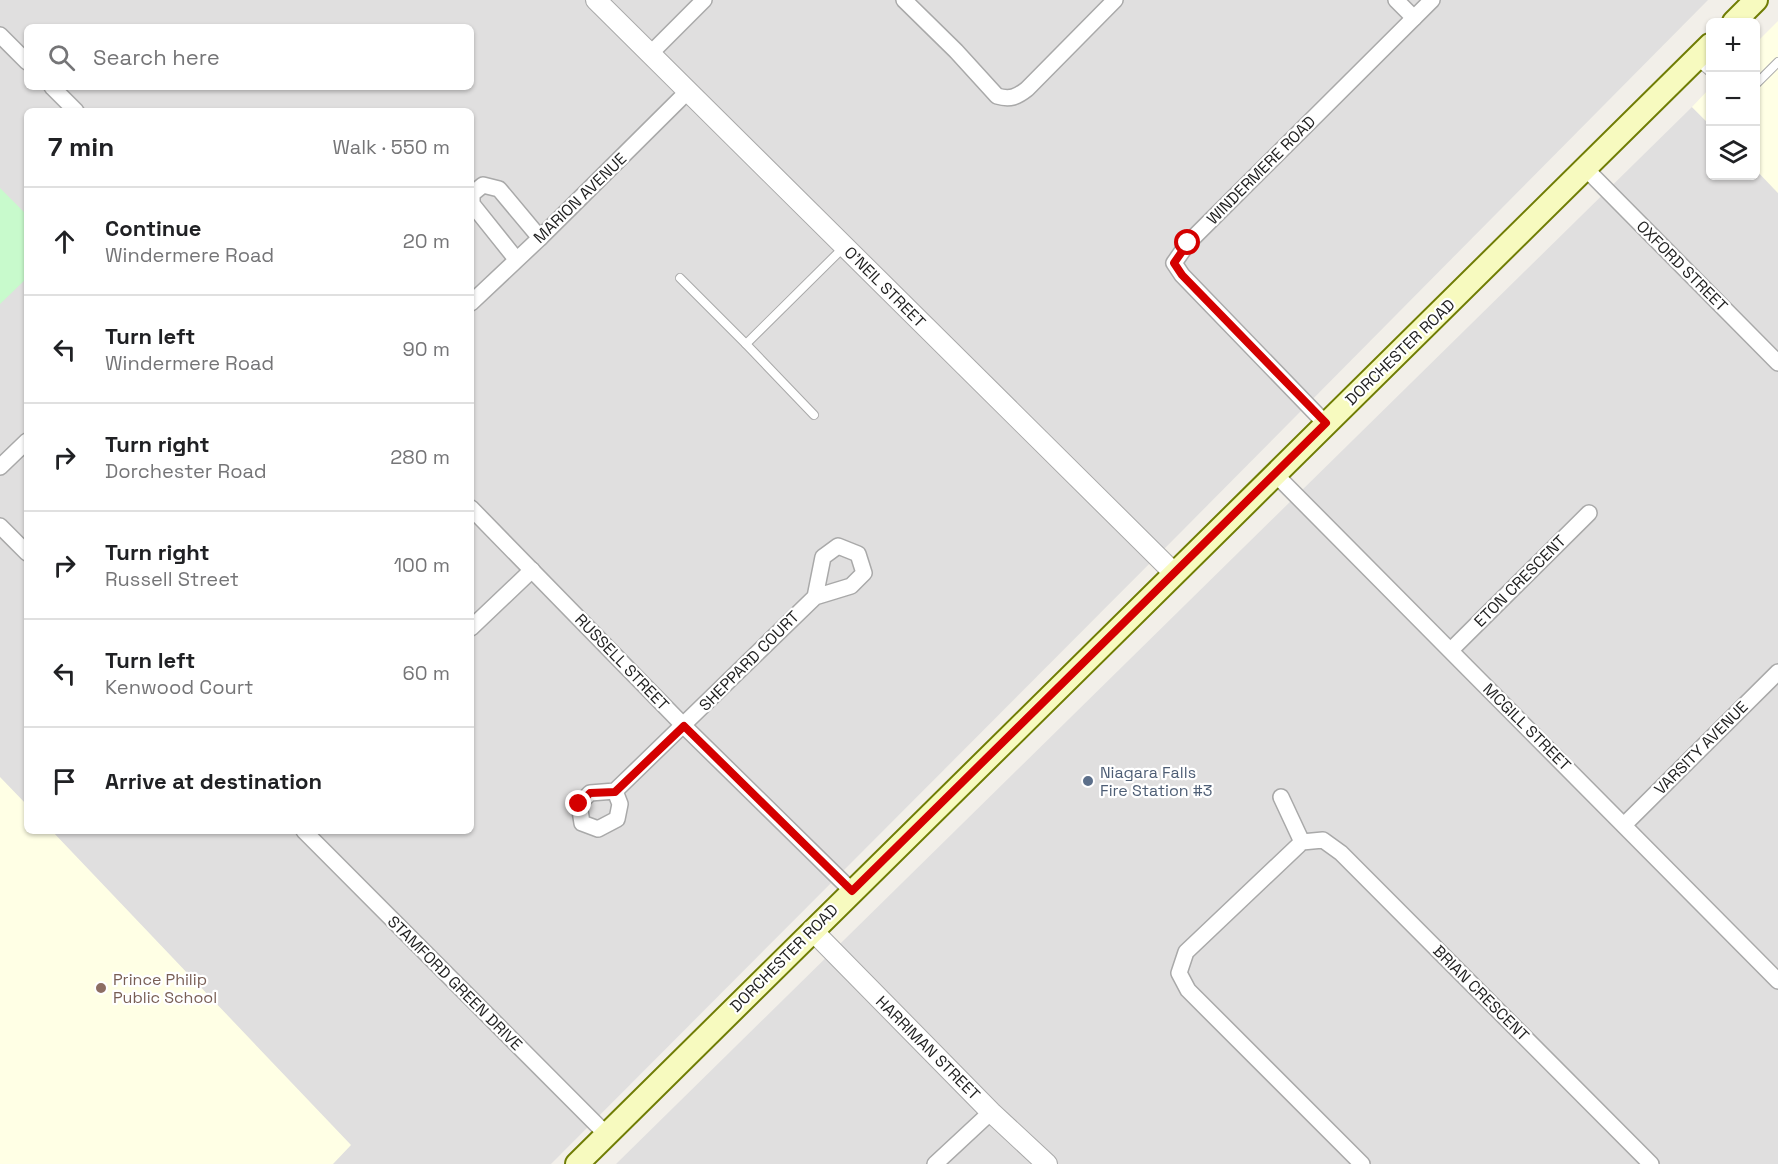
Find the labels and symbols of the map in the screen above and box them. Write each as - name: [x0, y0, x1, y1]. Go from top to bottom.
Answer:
- street label: WINDERMERE ROAD: [1202, 111, 1320, 229]
- street label: MARION AVENUE: [529, 148, 631, 248]
- street label: OXFORD STREET: [1632, 216, 1732, 316]
- route start: [1174, 229, 1200, 255]
- street label: O'NEIL STREET: [840, 242, 930, 332]
- street label: DORCHESTER ROAD: [1341, 294, 1459, 410]
- street label: ETON CRESCENT: [1469, 530, 1571, 632]
- street label: SHEPPARD COURT: [694, 606, 804, 716]
- street label: RUSSELL STREET: [570, 609, 674, 715]
- street label: MCGILL STREET: [1479, 679, 1575, 775]
- street label: VARSITY AVENUE: [1650, 697, 1752, 799]
- place label: Niagara Falls Fire Station #3: [1100, 762, 1213, 801]
- marker: Niagara Falls Fire Station #3: [1081, 774, 1095, 788]
- route end: [565, 790, 591, 816]
- street label: DORCHESTER ROAD: [725, 899, 843, 1017]
- street label: STAMFORD GREEN DRIVE: [383, 911, 527, 1055]
- street label: BRIAN CRESCENT: [1428, 940, 1534, 1046]
- place label: Prince Philip Public School: [113, 969, 217, 1008]
- marker: Prince Philip Public School: [94, 981, 108, 995]
- street label: HARRIMAN STREET: [871, 991, 985, 1105]

